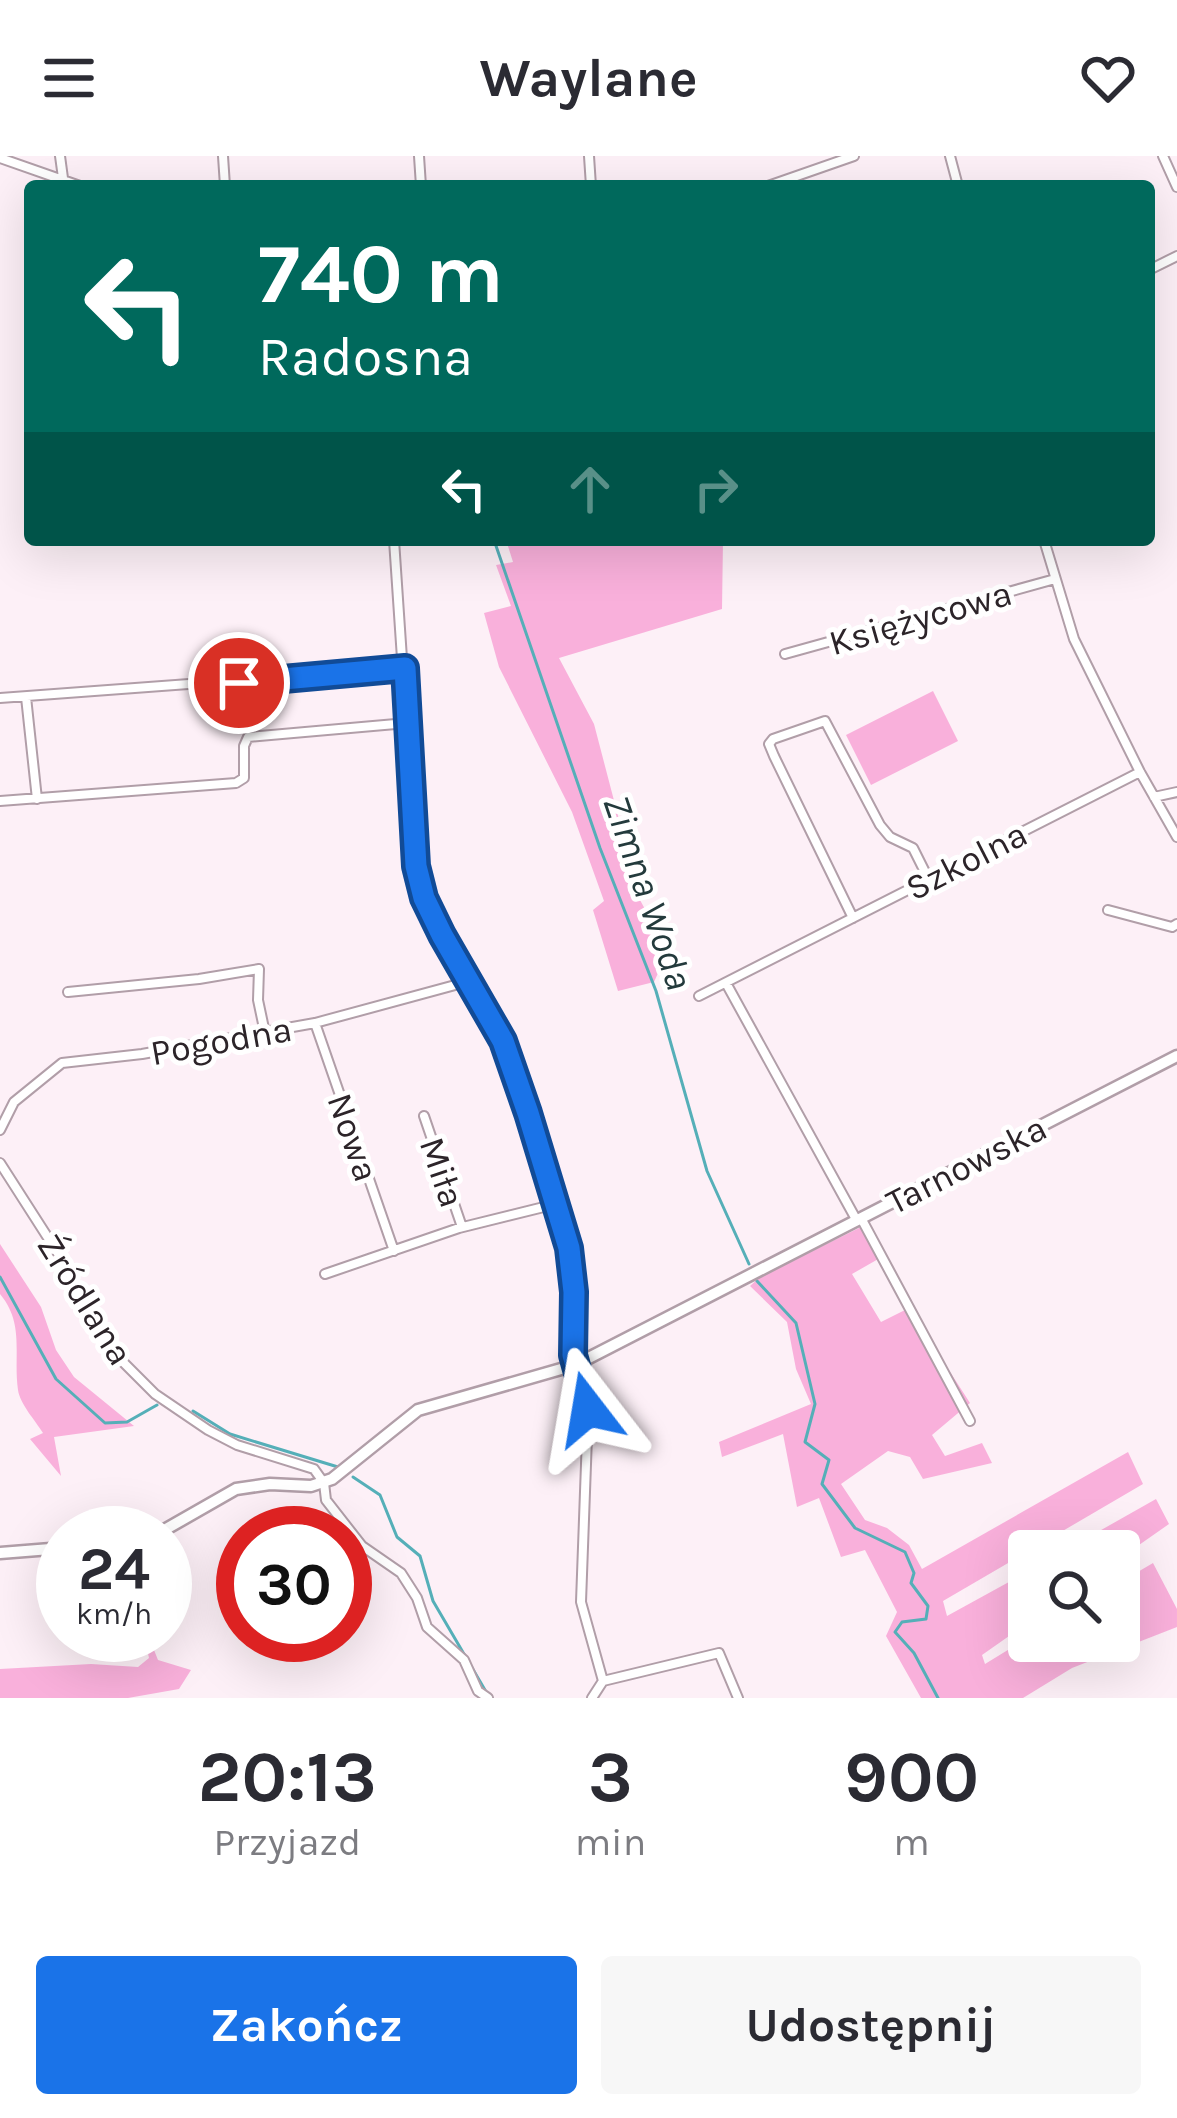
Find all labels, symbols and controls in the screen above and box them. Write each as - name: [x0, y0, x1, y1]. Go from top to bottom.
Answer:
- icon: menu: [36, 45, 102, 111]
- icon: heart: [1075, 45, 1141, 111]
- text: Waylane: [479, 46, 698, 110]
- text: 740 m: [258, 225, 504, 323]
- icon: left: [60, 228, 216, 384]
- text: Radosna: [258, 325, 473, 389]
- icon: left: [431, 456, 497, 522]
- icon: ahead: [557, 456, 623, 522]
- icon: right: [683, 456, 749, 522]
- street label: Księżycowa: [824, 572, 1016, 664]
- pin: [188, 632, 290, 734]
- icon: arrive: [206, 650, 272, 716]
- water label: Zimna Woda: [593, 789, 703, 996]
- street label: Szkolna: [899, 813, 1034, 909]
- street label: Pogodna: [147, 1008, 295, 1074]
- street label: Nowa: [319, 1088, 388, 1187]
- street label: Tarnowska: [879, 1107, 1054, 1223]
- street label: Miła: [411, 1132, 473, 1213]
- street label: Źródlana: [28, 1226, 143, 1373]
- position arrow: [525, 1346, 651, 1472]
- speed limit sign: 30: [216, 1506, 372, 1662]
- map controls: [1008, 1530, 1140, 1662]
- button: search: [1008, 1530, 1140, 1662]
- text: 24: [78, 1534, 150, 1604]
- text: km/h: [76, 1596, 152, 1632]
- text: 20:13: [198, 1735, 377, 1819]
- text: 3: [588, 1735, 633, 1819]
- text: 900: [844, 1735, 979, 1819]
- text: Przyjazd: [213, 1819, 361, 1865]
- text: min: [575, 1819, 646, 1865]
- text: m: [893, 1819, 930, 1865]
- button: Zakończ: [36, 1956, 577, 2094]
- button: Udostępnij: [601, 1956, 1141, 2094]

